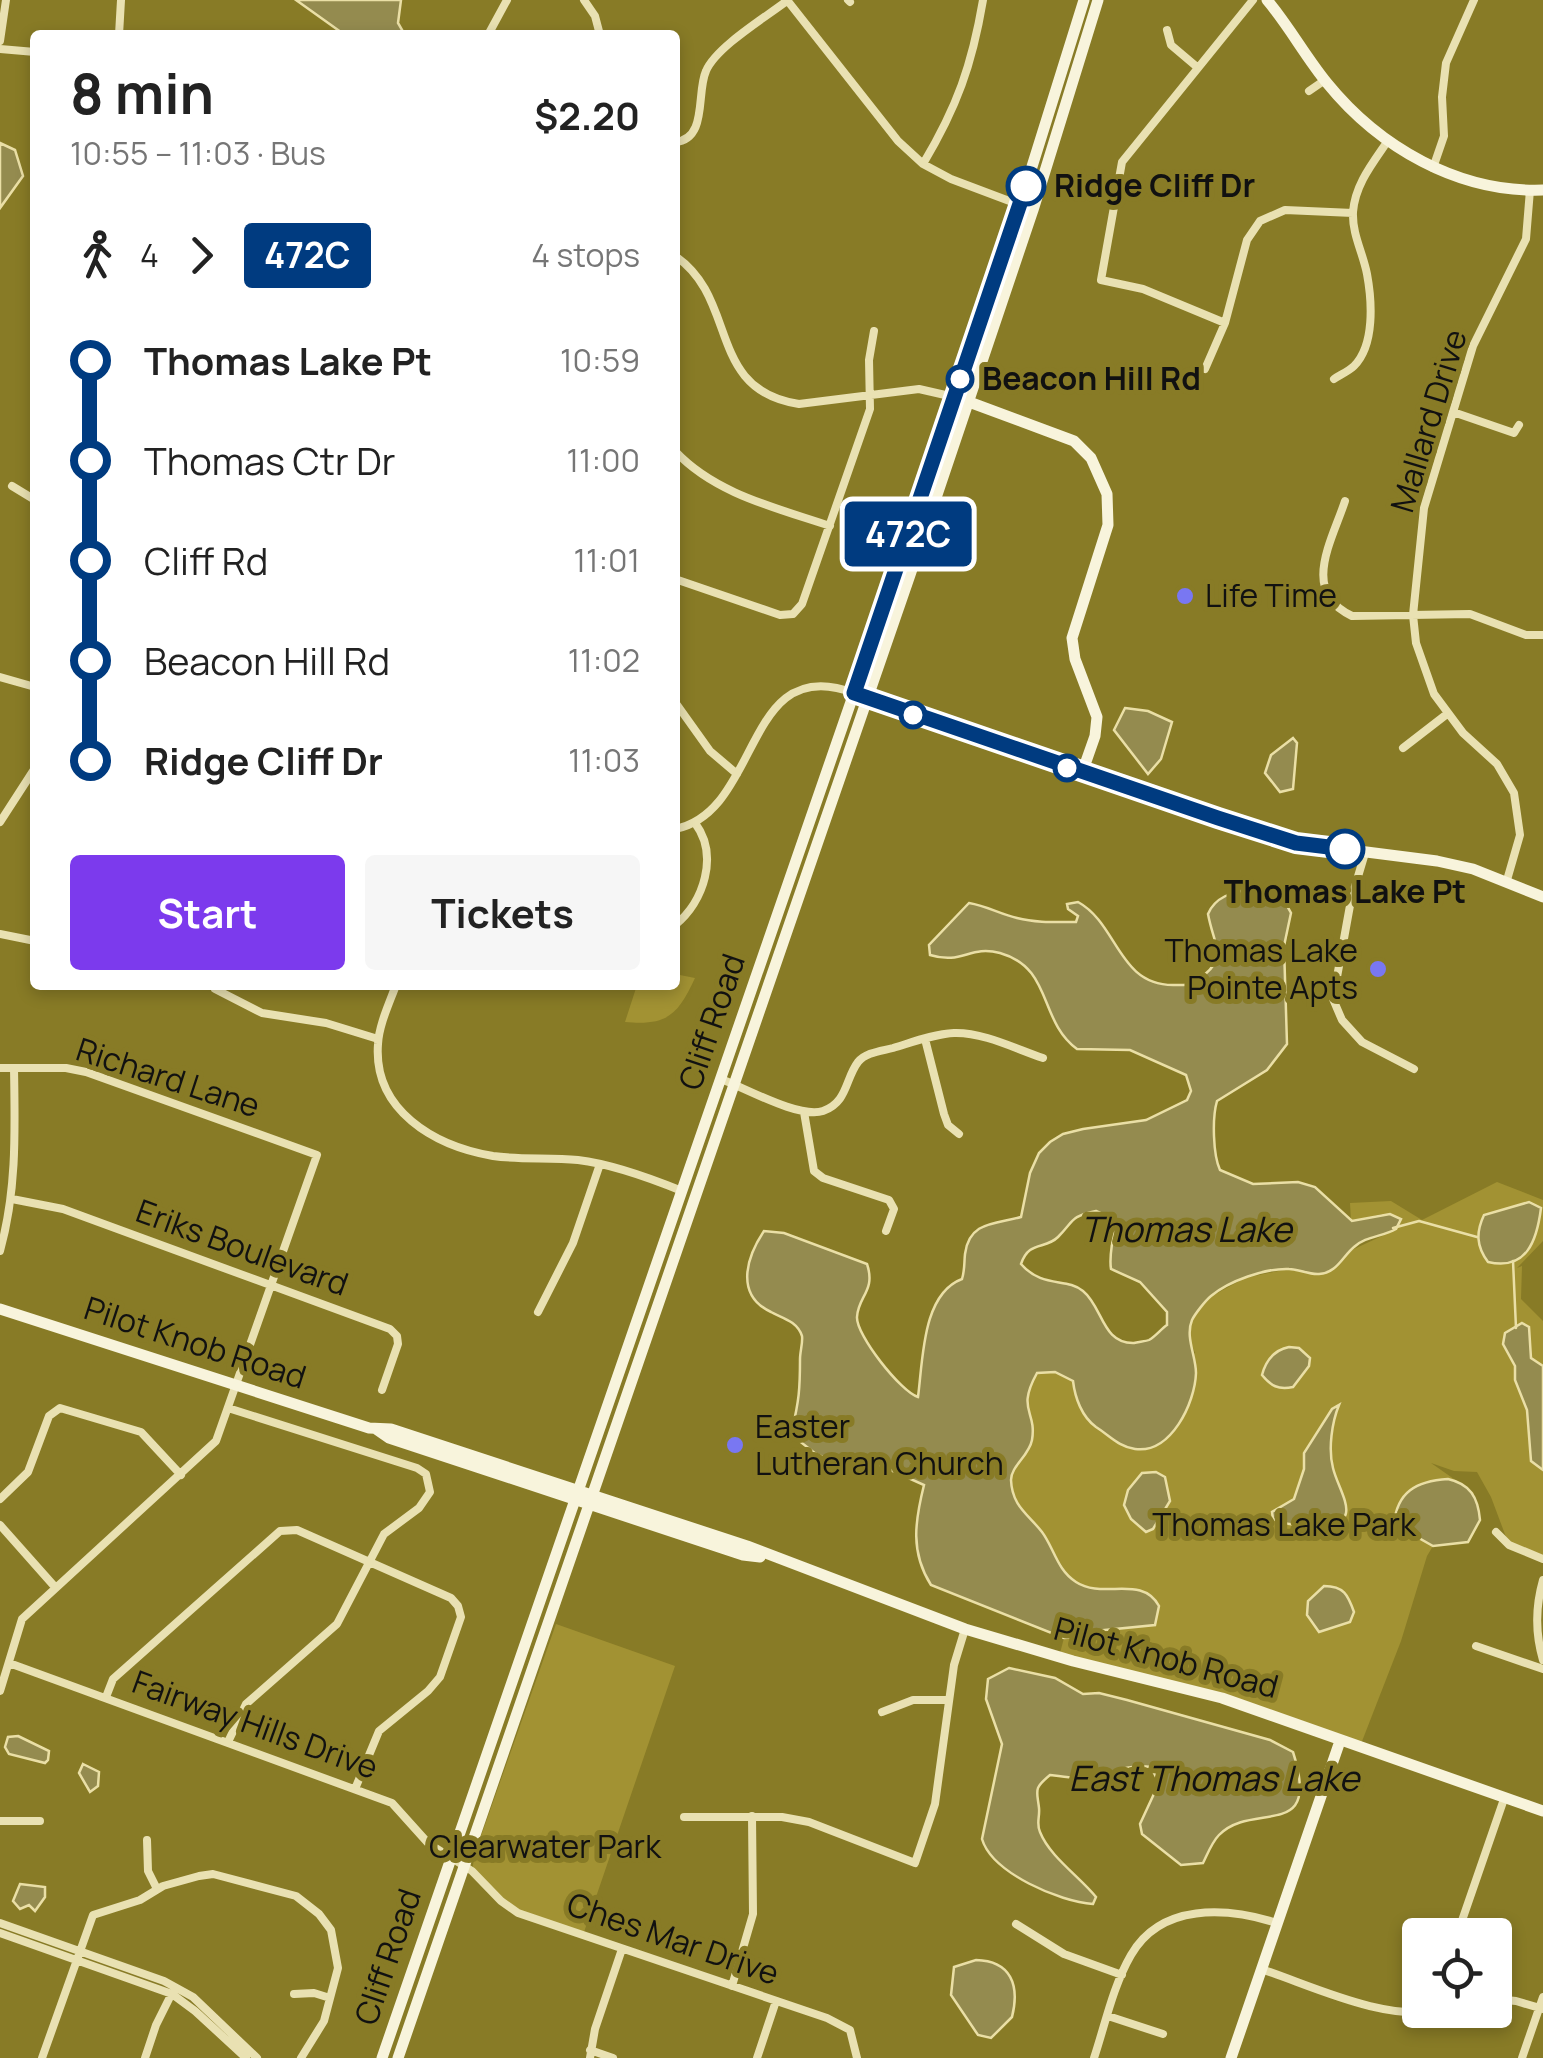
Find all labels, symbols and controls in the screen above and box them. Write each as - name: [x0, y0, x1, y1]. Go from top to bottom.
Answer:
- text: 8 min: [70, 55, 214, 131]
- text: $2.20: [534, 89, 640, 141]
- text: 10:55 – 11:03 · Bus: [70, 131, 326, 175]
- place label: Ridge Cliff Dr: [1054, 163, 1255, 207]
- marker: Ridge Cliff Dr: [1007, 167, 1045, 205]
- icon: walk: [70, 228, 125, 283]
- icon: forward: [174, 228, 229, 283]
- text: 472C: [264, 231, 351, 279]
- text: 4: [140, 233, 159, 277]
- text: 4 stops: [531, 233, 640, 277]
- street label: Mallard Drive: [1379, 324, 1477, 517]
- text: Thomas Lake Pt: [144, 334, 432, 386]
- text: 10:59: [560, 338, 640, 382]
- place label: Beacon Hill Rd: [982, 356, 1201, 400]
- marker: Beacon Hill Rd: [947, 366, 973, 392]
- text: Thomas Ctr Dr: [144, 434, 396, 486]
- text: 11:00: [566, 438, 640, 482]
- line badge: 472C: [838, 502, 978, 566]
- text: 472C: [865, 510, 951, 558]
- text: Cliff Rd: [144, 534, 268, 586]
- text: 11:01: [573, 538, 640, 582]
- place label: Life Time: [1205, 573, 1337, 617]
- marker: Life Time: [1174, 585, 1196, 607]
- text: Beacon Hill Rd: [144, 634, 390, 686]
- text: 11:02: [568, 638, 640, 682]
- unlabelled marker: [900, 702, 926, 728]
- text: Ridge Cliff Dr: [144, 734, 383, 786]
- text: 11:03: [568, 738, 640, 782]
- unlabelled marker: [1054, 755, 1080, 781]
- marker: Thomas Lake Pt: [1326, 830, 1364, 868]
- button: Start: [70, 855, 345, 970]
- button: Tickets: [365, 855, 640, 970]
- place label: Thomas Lake Pt: [1224, 869, 1466, 913]
- place label: Thomas Lake Pointe Apts: [1164, 928, 1358, 1009]
- street label: Cliff Road: [667, 948, 755, 1096]
- marker: Thomas Lake Pointe Apts: [1367, 958, 1389, 980]
- street label: Richard Lane: [71, 1027, 266, 1127]
- street label: Eriks Boulevard: [130, 1188, 354, 1306]
- water label: Thomas Lake: [1080, 1205, 1294, 1253]
- street label: Pilot Knob Road: [79, 1286, 312, 1399]
- place label: Easter Lutheran Church: [755, 1404, 1004, 1485]
- marker: Easter Lutheran Church: [724, 1434, 746, 1456]
- park label: Thomas Lake Park: [1152, 1502, 1417, 1546]
- street label: Pilot Knob Road: [1049, 1606, 1283, 1708]
- street label: Fairway Hills Drive: [126, 1659, 384, 1789]
- water label: East Thomas Lake: [1069, 1754, 1362, 1802]
- park label: Clearwater Park: [429, 1824, 662, 1868]
- street label: Ches Mar Drive: [562, 1881, 785, 1995]
- street label: Cliff Road: [343, 1883, 431, 2031]
- map controls: [1402, 1918, 1512, 2028]
- button: locate: [1402, 1918, 1512, 2028]

